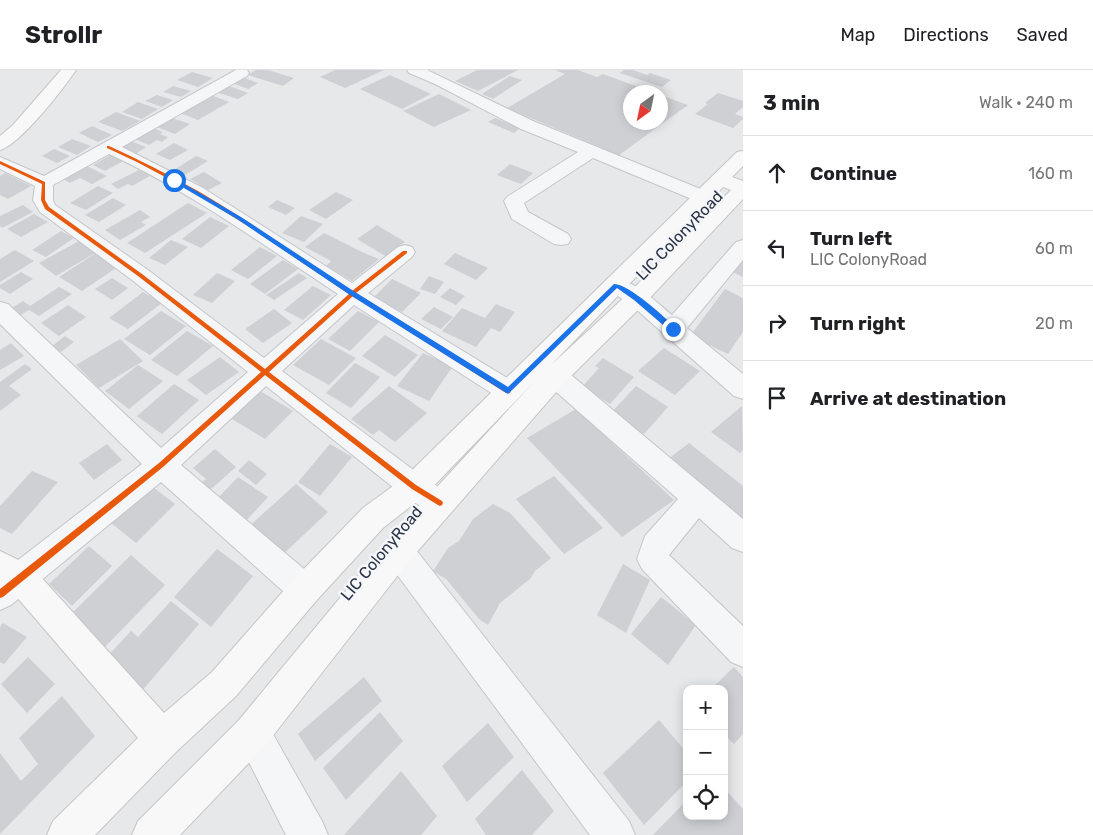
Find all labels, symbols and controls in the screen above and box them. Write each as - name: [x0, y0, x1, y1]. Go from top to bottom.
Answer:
- text: Strollr: [25, 21, 102, 49]
- text: Map: [840, 24, 875, 46]
- text: Directions: [903, 24, 989, 46]
- text: Saved: [1017, 24, 1068, 46]
- north arrow: [623, 85, 668, 130]
- text: 3 min: [763, 90, 820, 115]
- text: Walk · 240 m: [979, 93, 1073, 112]
- icon: ahead: [763, 159, 791, 187]
- text: Continue: [810, 162, 897, 185]
- text: 160 m: [1028, 164, 1073, 183]
- route start: [163, 169, 186, 192]
- street label: LIC ColonyRoad: [632, 187, 727, 284]
- text: Turn left: [810, 227, 892, 250]
- icon: left: [763, 234, 791, 262]
- text: 60 m: [1035, 239, 1073, 258]
- text: LIC ColonyRoad: [810, 250, 927, 269]
- icon: right: [763, 309, 791, 337]
- text: Turn right: [810, 312, 905, 335]
- text: 20 m: [1035, 314, 1073, 333]
- route end: [662, 318, 685, 341]
- icon: arrive: [763, 384, 791, 412]
- text: Arrive at destination: [810, 387, 1006, 410]
- street label: LIC ColonyRoad: [336, 502, 426, 604]
- map controls: [683, 685, 728, 820]
- button: +: [683, 685, 728, 730]
- button: −: [683, 730, 728, 775]
- button: locate: [683, 775, 728, 820]

